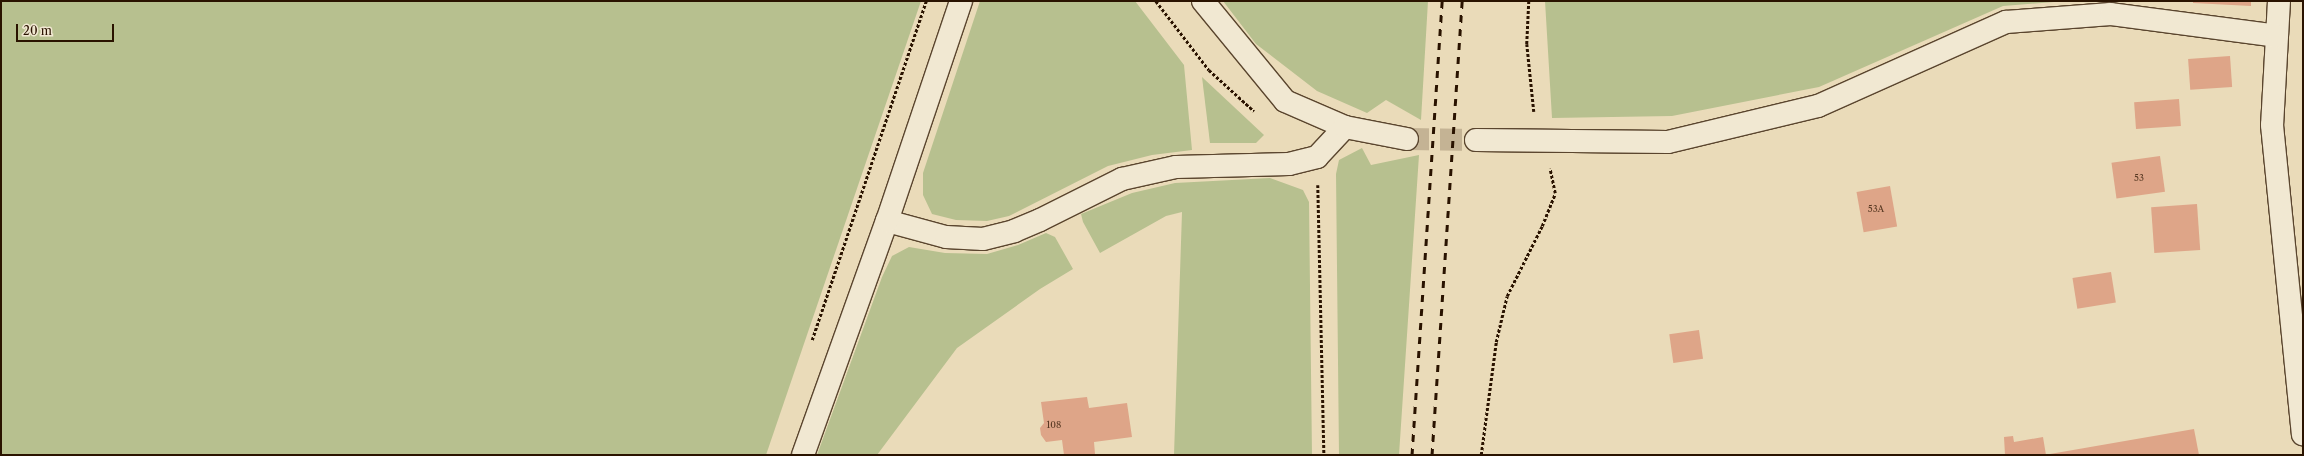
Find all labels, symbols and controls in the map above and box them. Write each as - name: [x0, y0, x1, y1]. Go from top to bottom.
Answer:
- scale bar: [18, 16, 116, 42]
- text: 20 m: [23, 23, 52, 38]
- house number: 53: [2134, 173, 2144, 183]
- house number: 53A: [1868, 204, 1884, 214]
- house number: 108: [1047, 420, 1061, 430]

